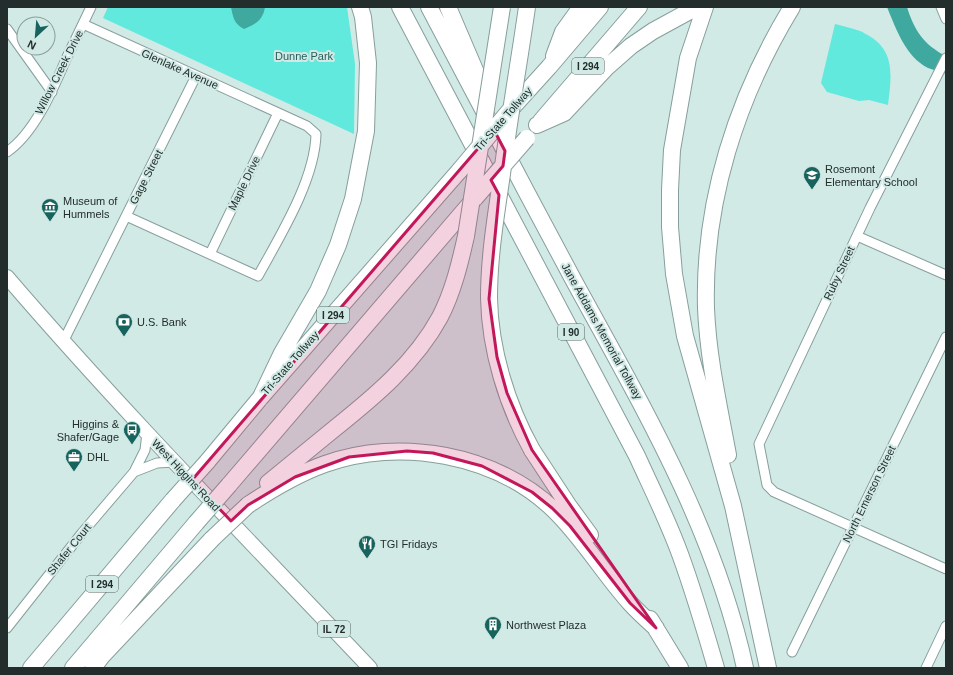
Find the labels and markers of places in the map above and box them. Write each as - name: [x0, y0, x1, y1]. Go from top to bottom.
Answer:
- place label: Rosemont Elementary School: [825, 163, 917, 188]
- school or university icon: Rosemont Elementary School: [802, 165, 822, 190]
- place label: Museum of Hummels: [63, 195, 118, 220]
- museum icon: Museum of Hummels: [40, 197, 60, 222]
- bank icon: U.S. Bank: [114, 312, 134, 337]
- place label: U.S. Bank: [137, 316, 187, 328]
- place label: Higgins & Shafer/Gage: [57, 418, 120, 443]
- bus stop icon: Higgins & Shafer/Gage: [122, 420, 142, 445]
- office icon: DHL: [64, 447, 84, 472]
- place label: DHL: [87, 451, 109, 463]
- restaurant icon: TGI Fridays: [357, 534, 377, 559]
- place label: TGI Fridays: [380, 538, 438, 550]
- building icon: Northwest Plaza: [483, 615, 503, 640]
- place label: Northwest Plaza: [506, 619, 587, 631]

